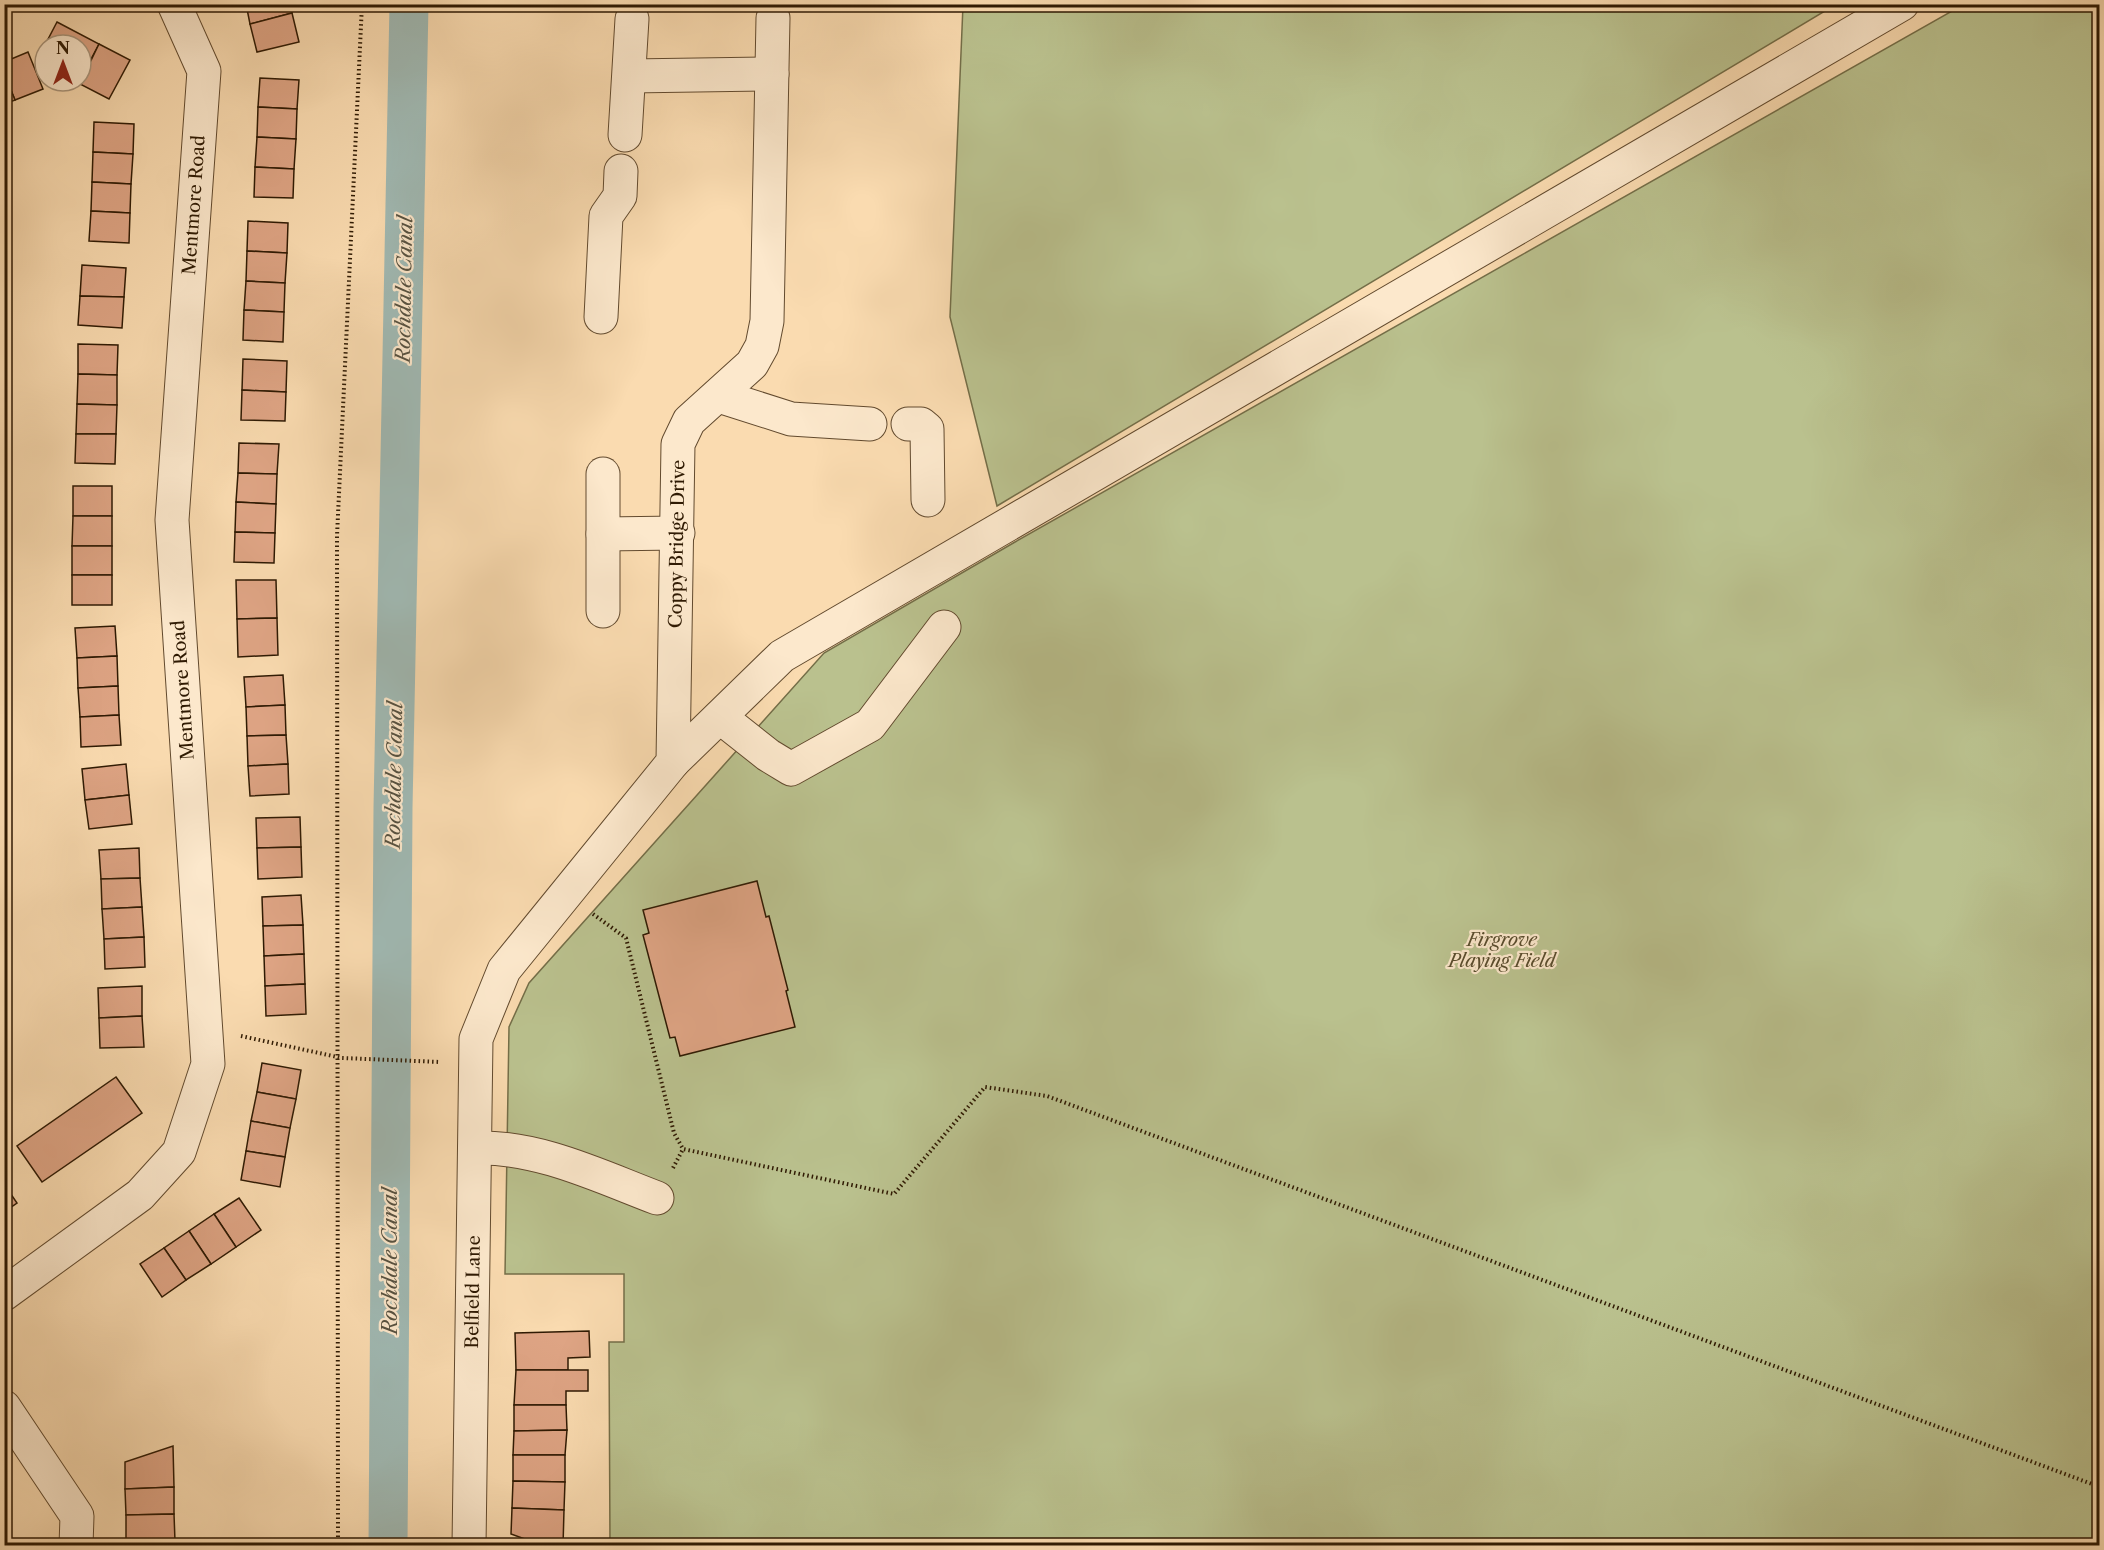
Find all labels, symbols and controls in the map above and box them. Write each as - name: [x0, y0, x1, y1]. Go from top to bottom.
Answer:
- north arrow: [33, 33, 93, 93]
- text: N: [56, 38, 70, 58]
- street label: Mentmore Road: [178, 134, 210, 276]
- water label: Rochdale Canal: [391, 213, 417, 364]
- street label: Coppy Bridge Drive: [665, 460, 689, 628]
- street label: Mentmore Road: [167, 619, 199, 761]
- water label: Rochdale Canal: [381, 699, 407, 850]
- park label: Firgrove Playing Field: [1447, 929, 1558, 972]
- water label: Rochdale Canal: [378, 1185, 402, 1336]
- street label: Belfield Lane: [461, 1235, 485, 1349]

